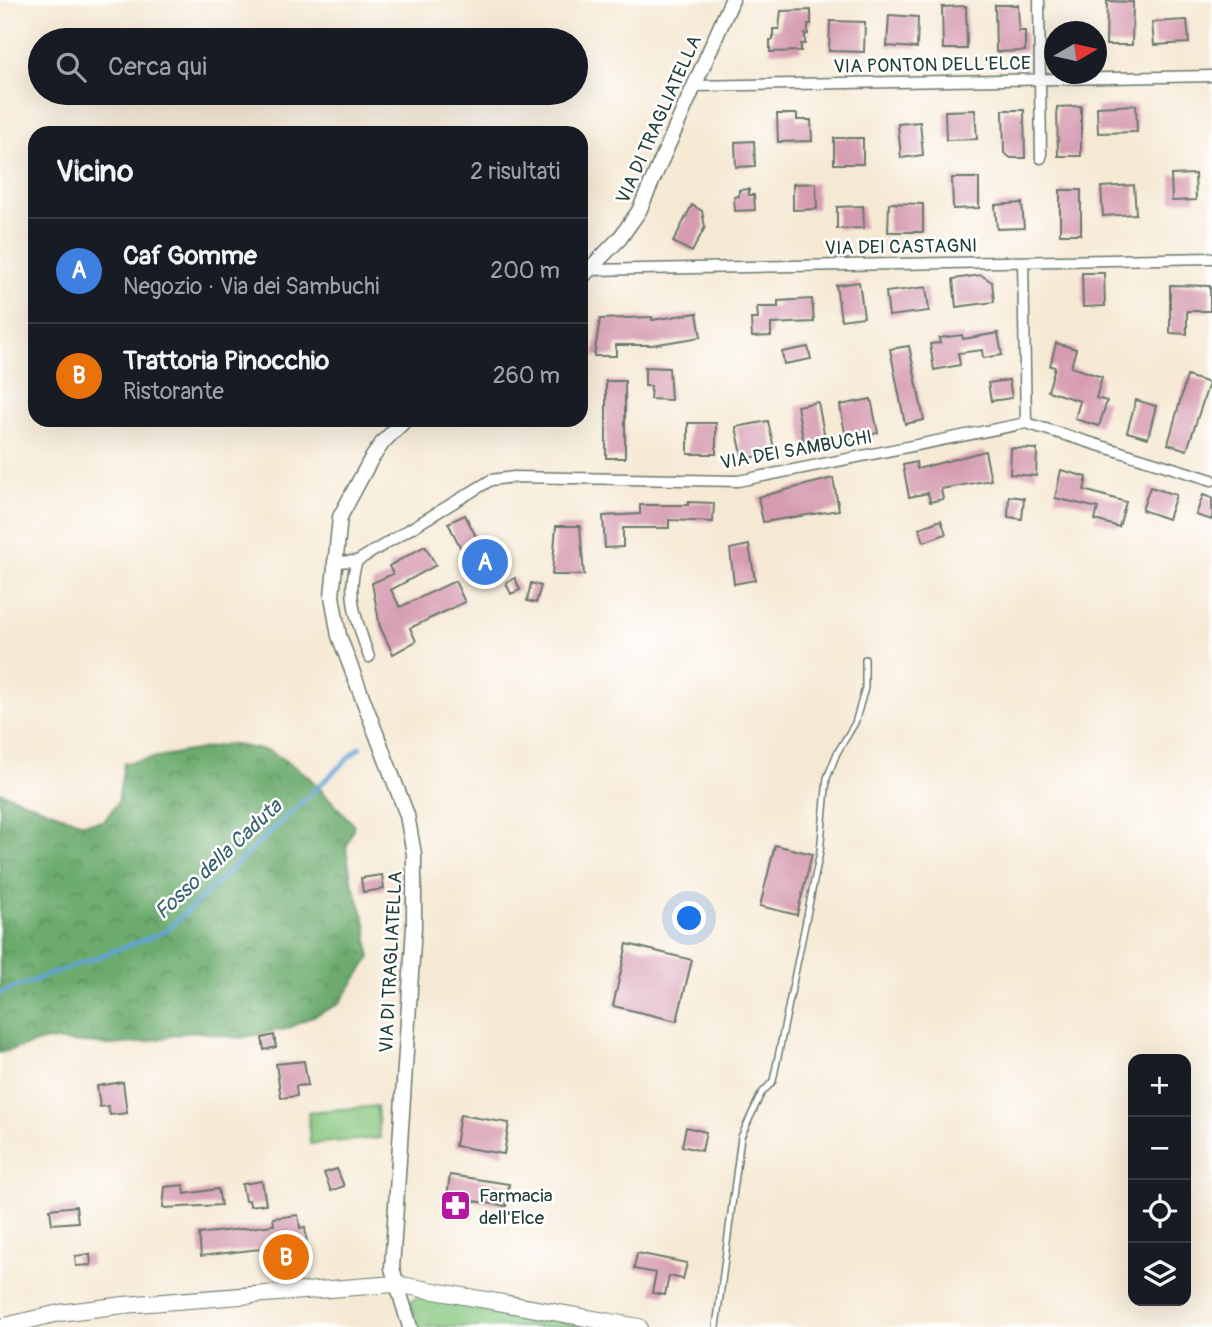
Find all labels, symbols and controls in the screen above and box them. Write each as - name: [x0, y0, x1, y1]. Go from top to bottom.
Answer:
- north arrow: [1044, 21, 1107, 84]
- search box: [28, 28, 588, 105]
- street label: VIA DI TRAGLIATELLA: [611, 31, 707, 207]
- icon: search: [52, 48, 90, 86]
- text: Cerca qui: [108, 51, 207, 83]
- street label: VIA PONTON DELL'ELCE: [833, 51, 1031, 79]
- text: Vicino: [56, 153, 133, 190]
- text: 2 risultati: [470, 157, 560, 186]
- street label: VIA DEI CASTAGNI: [824, 234, 978, 260]
- text: Caf Gomme: [123, 240, 257, 272]
- text: A: [72, 256, 86, 285]
- text: 200 m: [490, 256, 560, 285]
- text: Negozio · Via dei Sambuchi: [123, 272, 379, 301]
- text: Trattoria Pinocchio: [123, 345, 329, 377]
- text: B: [72, 361, 86, 390]
- text: 260 m: [493, 361, 560, 390]
- text: Ristorante: [123, 377, 224, 406]
- street label: VIA DEI SAMBUCHI: [718, 425, 874, 475]
- pin: A: [462, 536, 508, 588]
- water label: Fosso della Caduta: [149, 793, 289, 925]
- street label: VIA DI TRAGLIATELLA: [374, 870, 408, 1054]
- your location: [672, 901, 706, 935]
- map controls: [1128, 1054, 1191, 1306]
- button: +: [1128, 1054, 1191, 1117]
- button: −: [1128, 1117, 1191, 1180]
- button: locate: [1128, 1180, 1191, 1243]
- place label: Farmacia dell'Elce: [479, 1184, 553, 1230]
- pharmacy icon: Farmacia dell'Elce: [439, 1189, 473, 1223]
- pin: B: [263, 1231, 309, 1283]
- button: layers: [1128, 1243, 1191, 1306]

